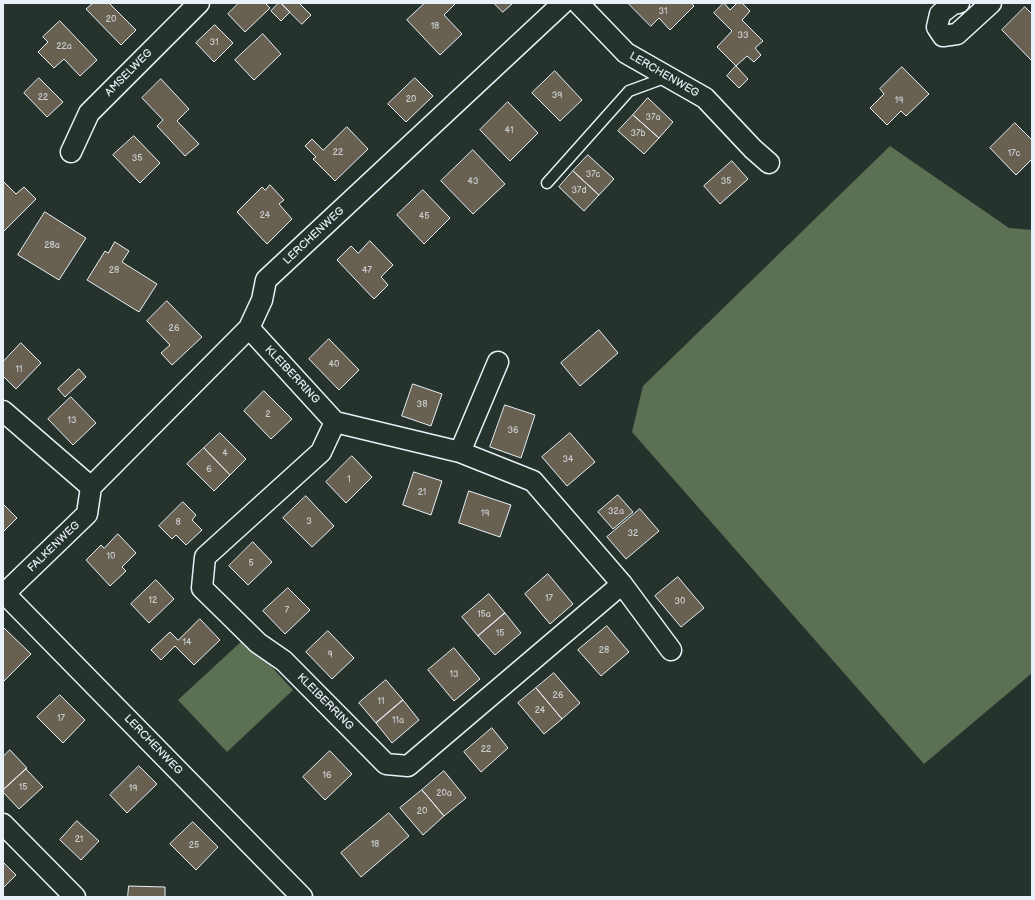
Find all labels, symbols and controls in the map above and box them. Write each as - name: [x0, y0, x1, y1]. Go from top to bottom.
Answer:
- house number: 31: [658, 7, 668, 17]
- house number: 20: [106, 15, 116, 25]
- house number: 18: [431, 22, 439, 32]
- house number: 33: [737, 31, 749, 41]
- house number: 31: [209, 38, 219, 48]
- house number: 22a: [56, 42, 72, 52]
- street label: AMSELWEG: [103, 47, 155, 99]
- street label: LERCHENWEG: [627, 50, 701, 100]
- house number: 39: [552, 91, 562, 101]
- house number: 22: [38, 93, 48, 103]
- house number: 20: [406, 95, 416, 105]
- house number: 19: [895, 96, 903, 106]
- house number: 37a: [645, 113, 661, 123]
- house number: 41: [505, 126, 513, 136]
- house number: 37b: [630, 129, 646, 139]
- house number: 22: [333, 148, 343, 158]
- house number: 17c: [1008, 149, 1020, 159]
- house number: 35: [132, 154, 142, 164]
- house number: 37c: [586, 170, 600, 180]
- house number: 43: [467, 177, 479, 187]
- house number: 35: [721, 177, 731, 187]
- house number: 37d: [571, 186, 587, 196]
- street label: LERCHENWEG: [281, 204, 347, 268]
- house number: 24: [260, 211, 270, 221]
- house number: 45: [419, 212, 429, 222]
- house number: 28a: [44, 241, 60, 251]
- house number: 28: [109, 266, 119, 276]
- house number: 47: [362, 266, 372, 276]
- house number: 26: [169, 324, 179, 334]
- street label: KLEIBERRING: [262, 343, 322, 407]
- house number: 40: [329, 360, 339, 370]
- house number: 11: [16, 365, 22, 375]
- house number: 38: [417, 400, 427, 410]
- house number: 2: [265, 410, 271, 420]
- house number: 13: [67, 416, 77, 426]
- house number: 36: [507, 426, 519, 436]
- house number: 4: [222, 449, 228, 459]
- house number: 34: [562, 455, 574, 465]
- house number: 6: [206, 465, 212, 475]
- house number: 1: [347, 475, 351, 485]
- house number: 21: [418, 488, 426, 498]
- house number: 32a: [608, 507, 624, 517]
- house number: 19: [481, 509, 489, 519]
- house number: 3: [306, 517, 312, 527]
- house number: 8: [175, 518, 181, 528]
- street label: FALKENWEG: [25, 519, 83, 575]
- house number: 32: [628, 529, 638, 539]
- house number: 10: [107, 552, 115, 562]
- house number: 5: [248, 559, 254, 569]
- house number: 17: [545, 594, 553, 604]
- house number: 12: [149, 596, 157, 606]
- house number: 30: [675, 597, 685, 607]
- house number: 7: [285, 606, 289, 616]
- house number: 15a: [477, 610, 491, 620]
- house number: 15: [496, 629, 504, 639]
- house number: 14: [183, 638, 191, 648]
- house number: 28: [599, 646, 609, 656]
- house number: 9: [327, 650, 333, 660]
- house number: 13: [449, 670, 459, 680]
- street label: KLEIBERRING: [294, 671, 356, 733]
- house number: 26: [553, 691, 563, 701]
- house number: 11: [378, 697, 384, 707]
- house number: 24: [535, 706, 545, 716]
- street label: LERCHENWEG: [121, 712, 185, 778]
- house number: 17: [57, 714, 65, 724]
- house number: 11a: [392, 716, 404, 726]
- house number: 22: [481, 745, 491, 755]
- house number: 16: [323, 771, 331, 781]
- house number: 15: [19, 783, 27, 793]
- house number: 19: [129, 784, 137, 794]
- house number: 20a: [436, 789, 452, 799]
- house number: 20: [417, 807, 427, 817]
- house number: 21: [75, 835, 83, 845]
- house number: 18: [371, 840, 379, 850]
- house number: 25: [189, 841, 199, 851]

